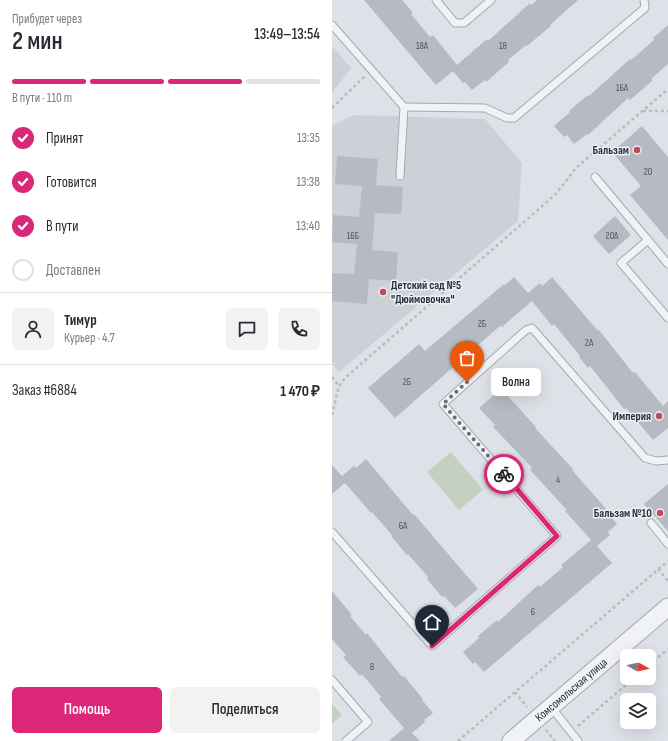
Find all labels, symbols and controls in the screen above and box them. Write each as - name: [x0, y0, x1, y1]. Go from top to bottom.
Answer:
- text: Прибудет через: [12, 11, 82, 27]
- text: 13:49–13:54: [254, 25, 320, 44]
- text: 2 мин: [12, 26, 63, 57]
- house number: 18А: [416, 40, 429, 52]
- house number: 18: [499, 40, 507, 52]
- house number: 16А: [616, 82, 629, 94]
- text: В пути · 110 m: [12, 90, 72, 106]
- icon: check: [12, 127, 34, 149]
- text: Принят: [46, 129, 83, 148]
- text: 13:35: [297, 130, 320, 146]
- place label: Бальзам: [592, 143, 629, 158]
- marker: Бальзам: [632, 145, 642, 155]
- house number: 20: [644, 166, 652, 178]
- icon: check: [12, 171, 34, 193]
- text: Готовится: [46, 173, 97, 192]
- text: 13:38: [296, 174, 320, 190]
- icon: check: [12, 215, 34, 237]
- text: В пути: [46, 217, 78, 236]
- text: 13:40: [296, 218, 320, 234]
- house number: 16Б: [347, 230, 360, 242]
- house number: 20А: [606, 230, 619, 242]
- text: Доставлен: [46, 261, 100, 280]
- place label: Детский сад №5 "Дюймовочка": [391, 278, 461, 307]
- marker: Детский сад №5 "Дюймовочка": [378, 287, 388, 297]
- button: person: [12, 308, 54, 350]
- button: chat: [226, 308, 268, 350]
- button: phone: [278, 308, 320, 350]
- text: Тимур: [64, 311, 97, 330]
- house number: 2Б: [478, 318, 487, 330]
- text: Курьер · 4.7: [64, 330, 115, 346]
- house number: 2А: [585, 337, 594, 349]
- pin: [450, 341, 484, 382]
- icon: bag: [456, 347, 478, 369]
- callout: Волна: [491, 368, 541, 396]
- text: Волна: [502, 374, 530, 390]
- house number: 2Б: [403, 376, 412, 388]
- text: Заказ #6884: [12, 381, 77, 400]
- text: 1 470 ₽: [280, 382, 320, 401]
- place label: Империя: [613, 409, 651, 424]
- marker: Империя: [654, 411, 664, 421]
- courier: [484, 454, 524, 494]
- icon: bike: [493, 463, 515, 485]
- house number: 4: [556, 474, 560, 486]
- place label: Бальзам №10: [594, 506, 652, 521]
- marker: Бальзам №10: [655, 508, 665, 518]
- house number: 6А: [399, 520, 408, 532]
- pin: [415, 605, 449, 646]
- house number: 6: [531, 606, 535, 618]
- icon: home: [421, 611, 443, 633]
- north arrow: [620, 649, 656, 685]
- map controls: [620, 649, 656, 729]
- street label: Комсомольская улица: [532, 655, 611, 725]
- house number: 8: [370, 661, 374, 673]
- button: Помощь: [12, 687, 162, 733]
- button: Поделиться: [170, 687, 320, 733]
- button: layers: [620, 693, 656, 729]

